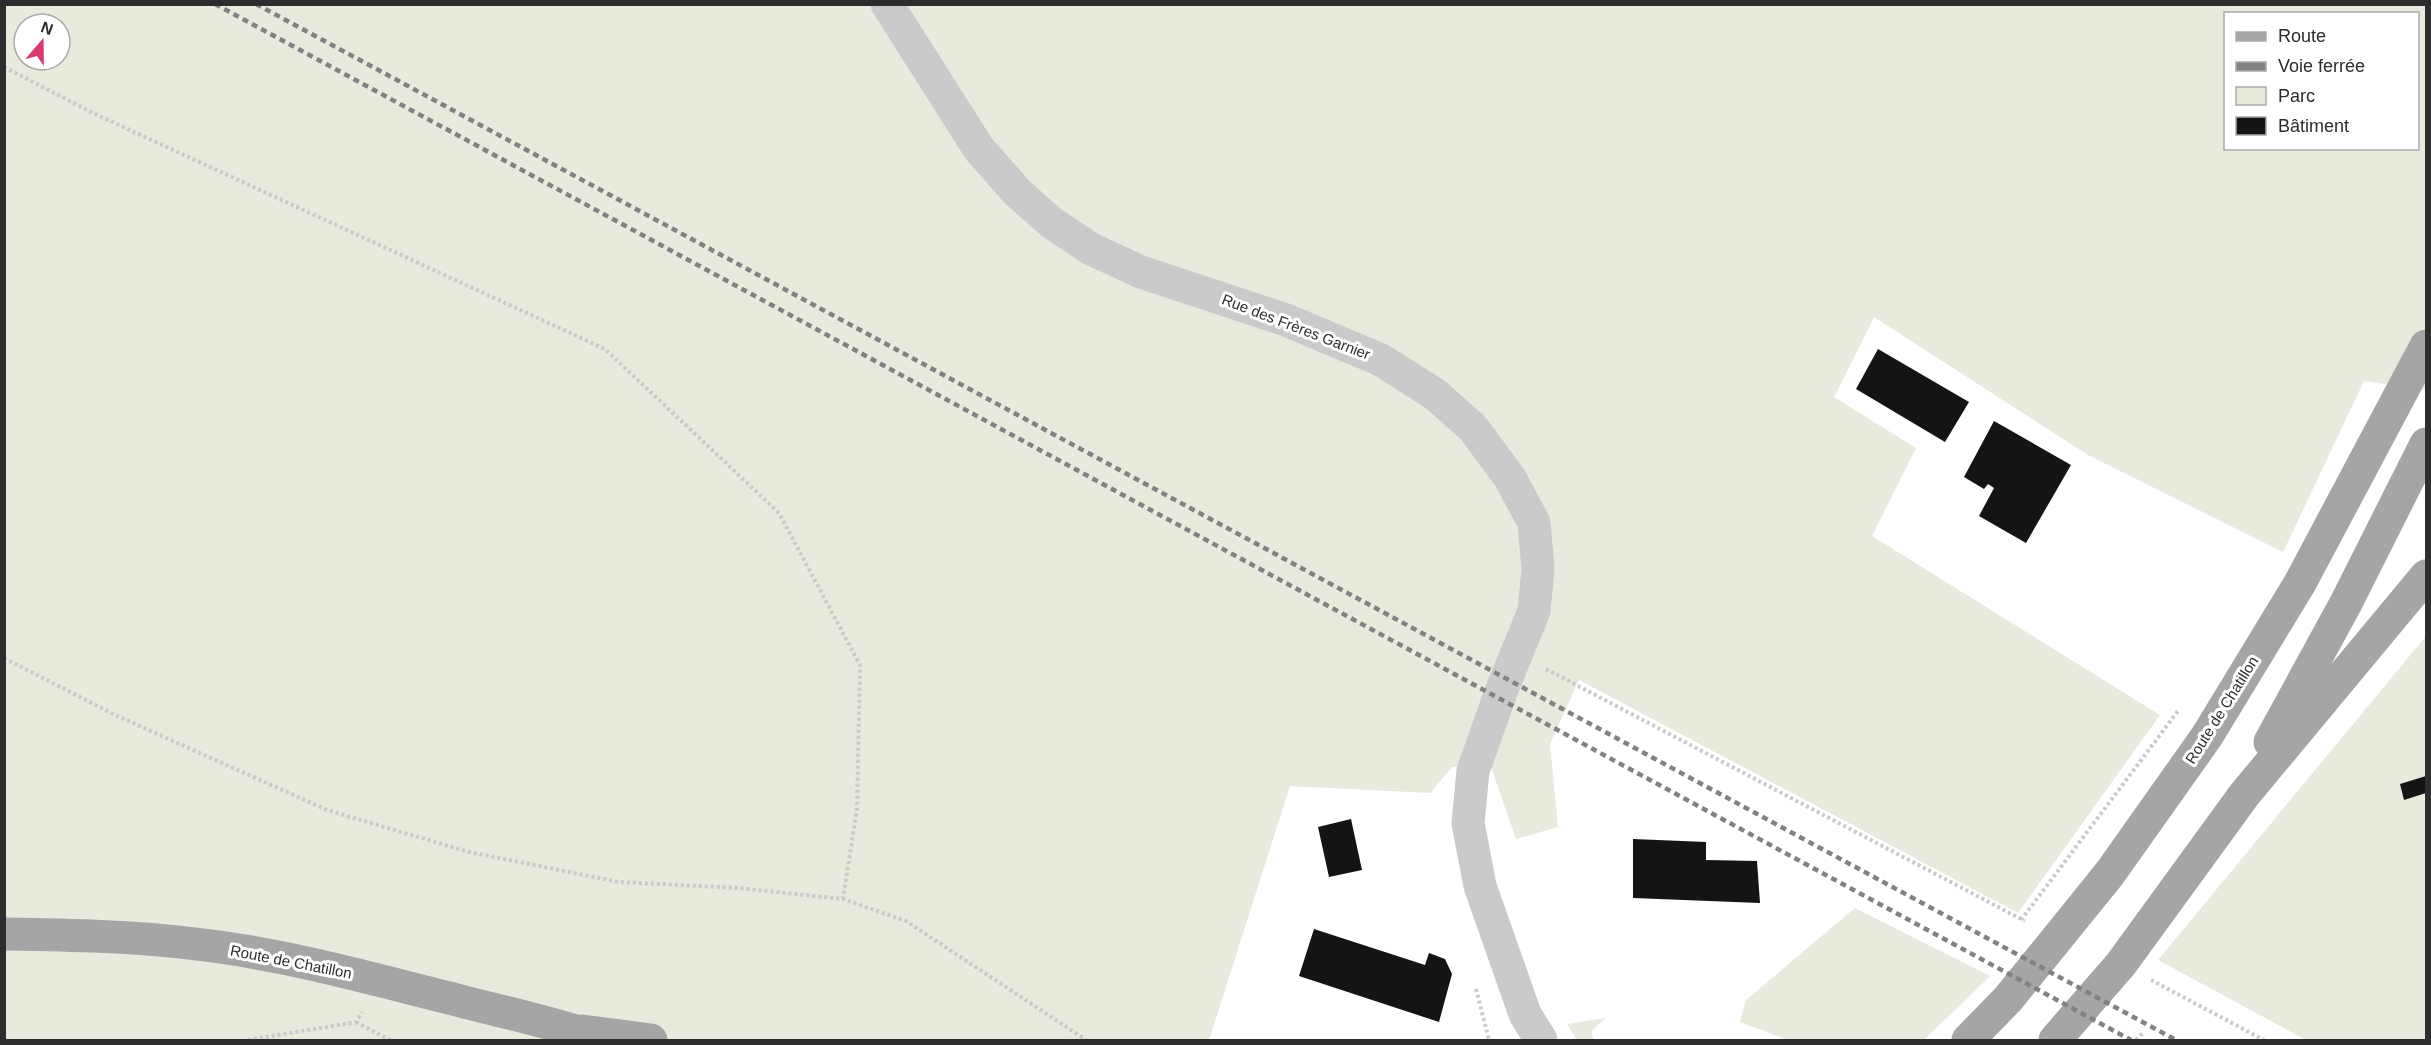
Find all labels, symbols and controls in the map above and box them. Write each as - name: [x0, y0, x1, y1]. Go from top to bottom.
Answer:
- north arrow: [12, 12, 72, 72]
- legend: [2224, 12, 2419, 150]
- text: N: [39, 18, 55, 38]
- text: Route: [2278, 26, 2326, 46]
- text: Voie ferrée: [2278, 56, 2365, 76]
- text: Parc: [2278, 86, 2315, 106]
- text: Bâtiment: [2278, 116, 2349, 136]
- street label: Rue des Frères Garnier: [1220, 290, 1373, 363]
- street label: Route de Chatillon: [2182, 653, 2261, 767]
- street label: Route de Chatillon: [229, 941, 353, 982]

